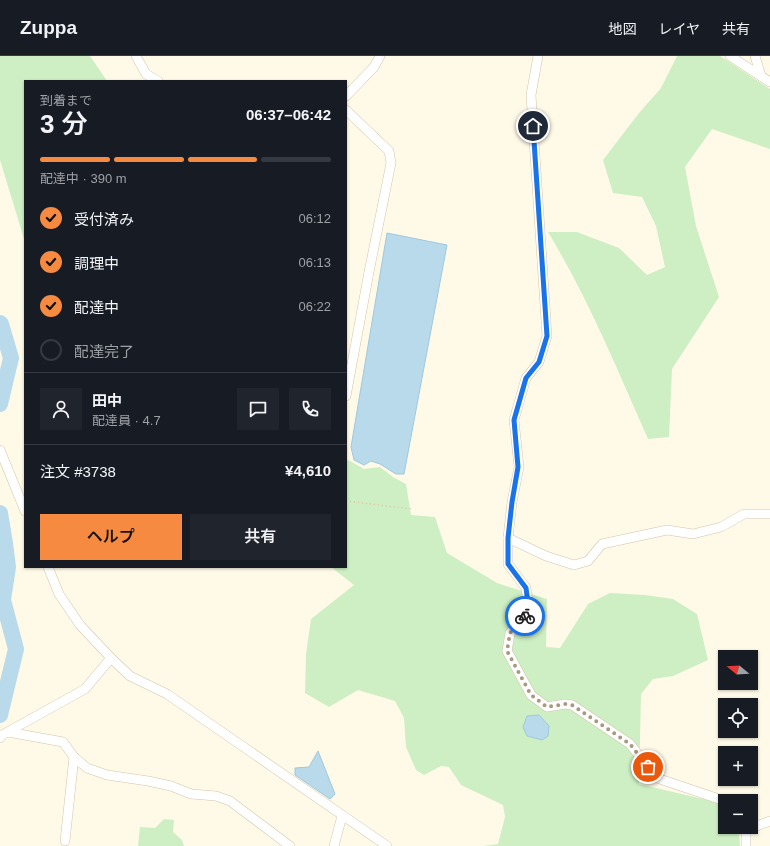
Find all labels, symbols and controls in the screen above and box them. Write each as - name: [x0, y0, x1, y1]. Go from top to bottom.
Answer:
- text: Zuppa: [20, 17, 77, 38]
- text: 地図: [608, 21, 636, 37]
- text: レイヤ: [658, 21, 700, 37]
- text: 共有: [722, 21, 750, 37]
- text: 到着まで: [40, 93, 92, 108]
- text: 06:37–06:42: [246, 106, 331, 123]
- text: 3 分: [40, 109, 88, 139]
- pin: [516, 109, 550, 143]
- icon: home: [522, 115, 544, 137]
- text: 配達中 · 390 m: [40, 171, 127, 186]
- icon: check: [40, 207, 62, 229]
- text: 受付済み: [74, 211, 134, 228]
- text: 06:12: [298, 211, 331, 226]
- icon: check: [40, 251, 62, 273]
- text: 調理中: [74, 255, 119, 272]
- text: 06:13: [298, 255, 331, 270]
- icon: check: [40, 295, 62, 317]
- text: 配達中: [74, 299, 119, 316]
- text: 06:22: [298, 299, 331, 314]
- text: 配達完了: [74, 343, 134, 360]
- button: person: [40, 388, 82, 430]
- button: chat: [237, 388, 279, 430]
- button: phone: [289, 388, 331, 430]
- text: 田中: [92, 392, 122, 409]
- text: 配達員 · 4.7: [92, 413, 161, 428]
- text: ¥4,610: [285, 462, 331, 479]
- text: 注文 #3738: [40, 463, 116, 480]
- button: ヘルプ: [40, 514, 182, 560]
- button: 共有: [190, 514, 331, 560]
- courier: [505, 596, 545, 636]
- icon: bike: [514, 605, 536, 627]
- north arrow: [718, 650, 758, 690]
- map controls: [718, 650, 758, 834]
- button: locate: [718, 698, 758, 738]
- button: +: [718, 746, 758, 786]
- pin: [631, 750, 665, 784]
- icon: bag: [637, 756, 659, 778]
- button: −: [718, 794, 758, 834]

